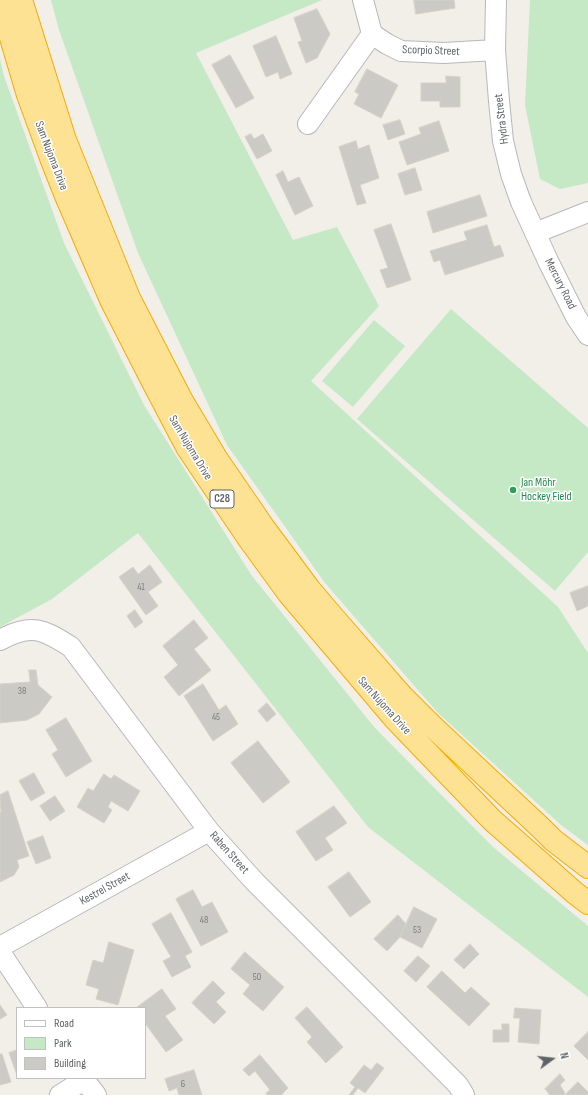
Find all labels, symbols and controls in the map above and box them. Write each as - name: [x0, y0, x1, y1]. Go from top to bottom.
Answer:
- street label: Scorpio Street: [402, 43, 460, 59]
- street label: Hydra Street: [492, 93, 512, 145]
- street label: Sam Nujoma Drive: [31, 119, 71, 193]
- street label: Mercury Road: [541, 256, 579, 312]
- street label: Sam Nujoma Drive: [165, 413, 215, 483]
- place label: Jan Möhr Hockey Field: [521, 476, 572, 504]
- marker: Jan Möhr Hockey Field: [508, 485, 518, 495]
- road number: C28: [210, 490, 234, 508]
- house number: 41: [137, 581, 145, 593]
- street label: Sam Nujoma Drive: [354, 674, 414, 738]
- house number: 38: [18, 685, 26, 697]
- house number: 45: [212, 711, 220, 723]
- street label: Raben Street: [206, 829, 252, 877]
- street label: Kestrel Street: [77, 869, 133, 909]
- house number: 48: [200, 914, 208, 926]
- house number: 53: [413, 924, 421, 936]
- house number: 50: [253, 971, 261, 983]
- legend: [16, 1007, 146, 1079]
- text: Road: [54, 1016, 74, 1031]
- text: Park: [54, 1036, 72, 1051]
- north arrow: [532, 1039, 572, 1079]
- text: N: [557, 1051, 571, 1060]
- text: Building: [54, 1056, 86, 1071]
- house number: 6: [181, 1078, 185, 1090]

